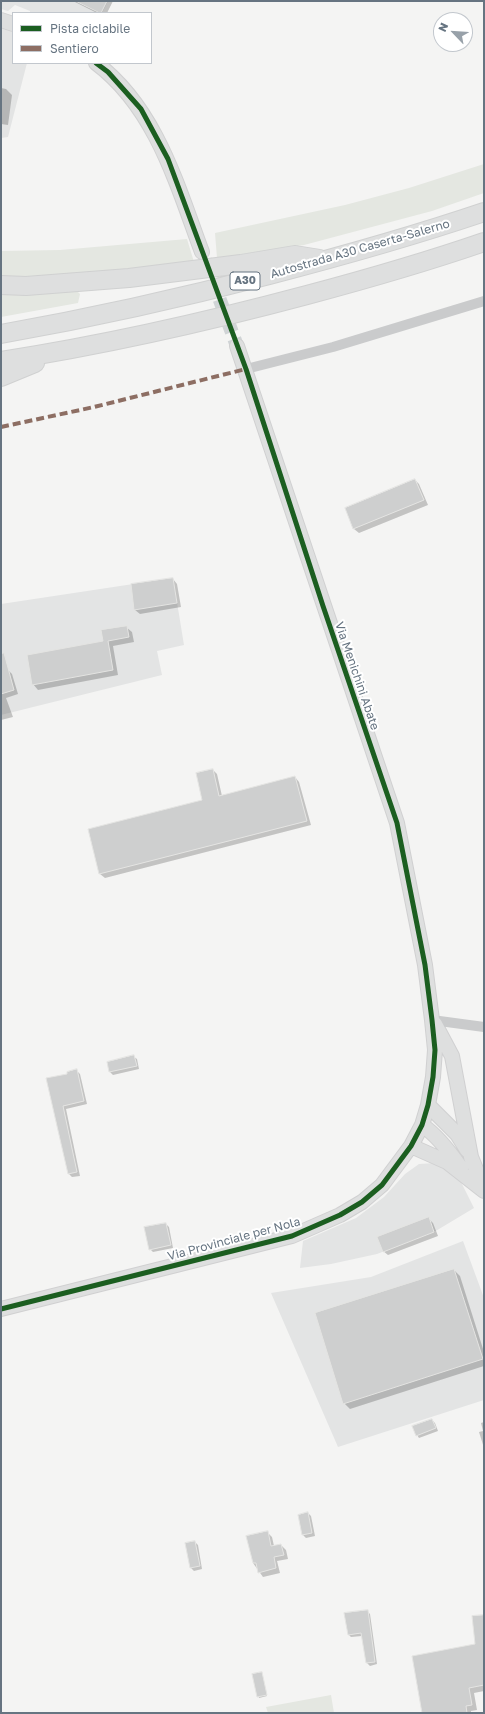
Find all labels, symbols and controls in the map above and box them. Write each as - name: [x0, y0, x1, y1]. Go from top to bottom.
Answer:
- legend: [12, 12, 152, 64]
- north arrow: [433, 12, 473, 52]
- text: Pista ciclabile: [50, 21, 130, 36]
- text: N: [435, 21, 450, 34]
- text: Sentiero: [50, 41, 99, 56]
- street label: Autostrada A30 Caserta-Salerno: [269, 216, 451, 282]
- road number: A30: [230, 272, 260, 290]
- street label: Via Menichini Abate: [332, 620, 382, 732]
- street label: Via Provinciale per Nola: [166, 1214, 302, 1264]

